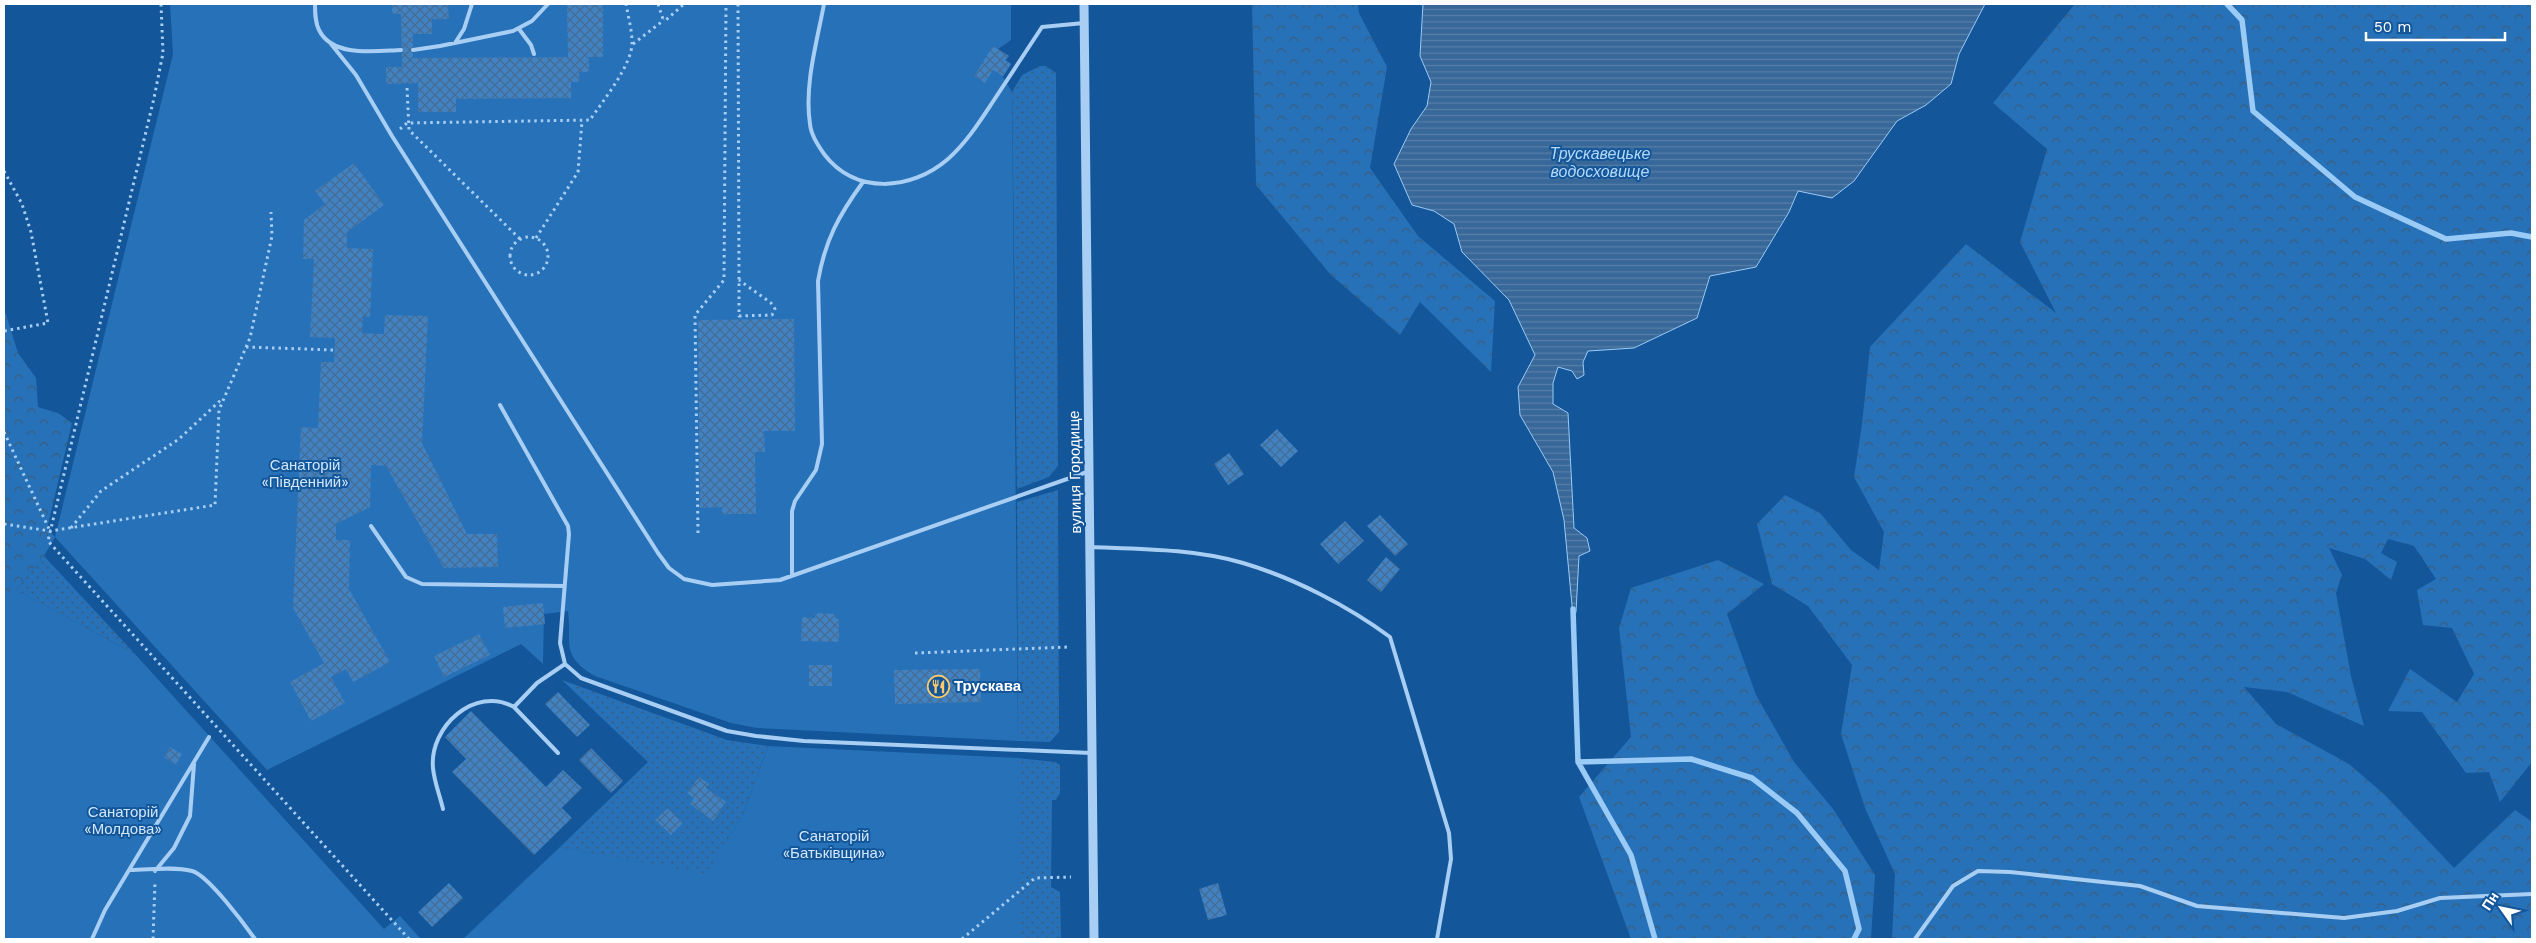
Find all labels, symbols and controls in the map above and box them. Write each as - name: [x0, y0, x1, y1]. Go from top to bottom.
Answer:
- scale bar: [2366, 10, 2505, 42]
- text: 50 m: [2374, 18, 2411, 36]
- water label: Трускавецьке водосховище: [1550, 144, 1651, 181]
- street label: вулиця Городище: [1065, 410, 1085, 534]
- park label: Санаторій «Південний»: [261, 456, 349, 491]
- restaurant icon: Трускава: [926, 674, 950, 698]
- place label: Трускава: [954, 677, 1022, 695]
- park label: Санаторій «Молдова»: [84, 803, 162, 838]
- park label: Санаторій «Батьківщина»: [783, 827, 885, 862]
- north arrow: [2476, 883, 2526, 933]
- text: Пн: [2478, 889, 2502, 913]

